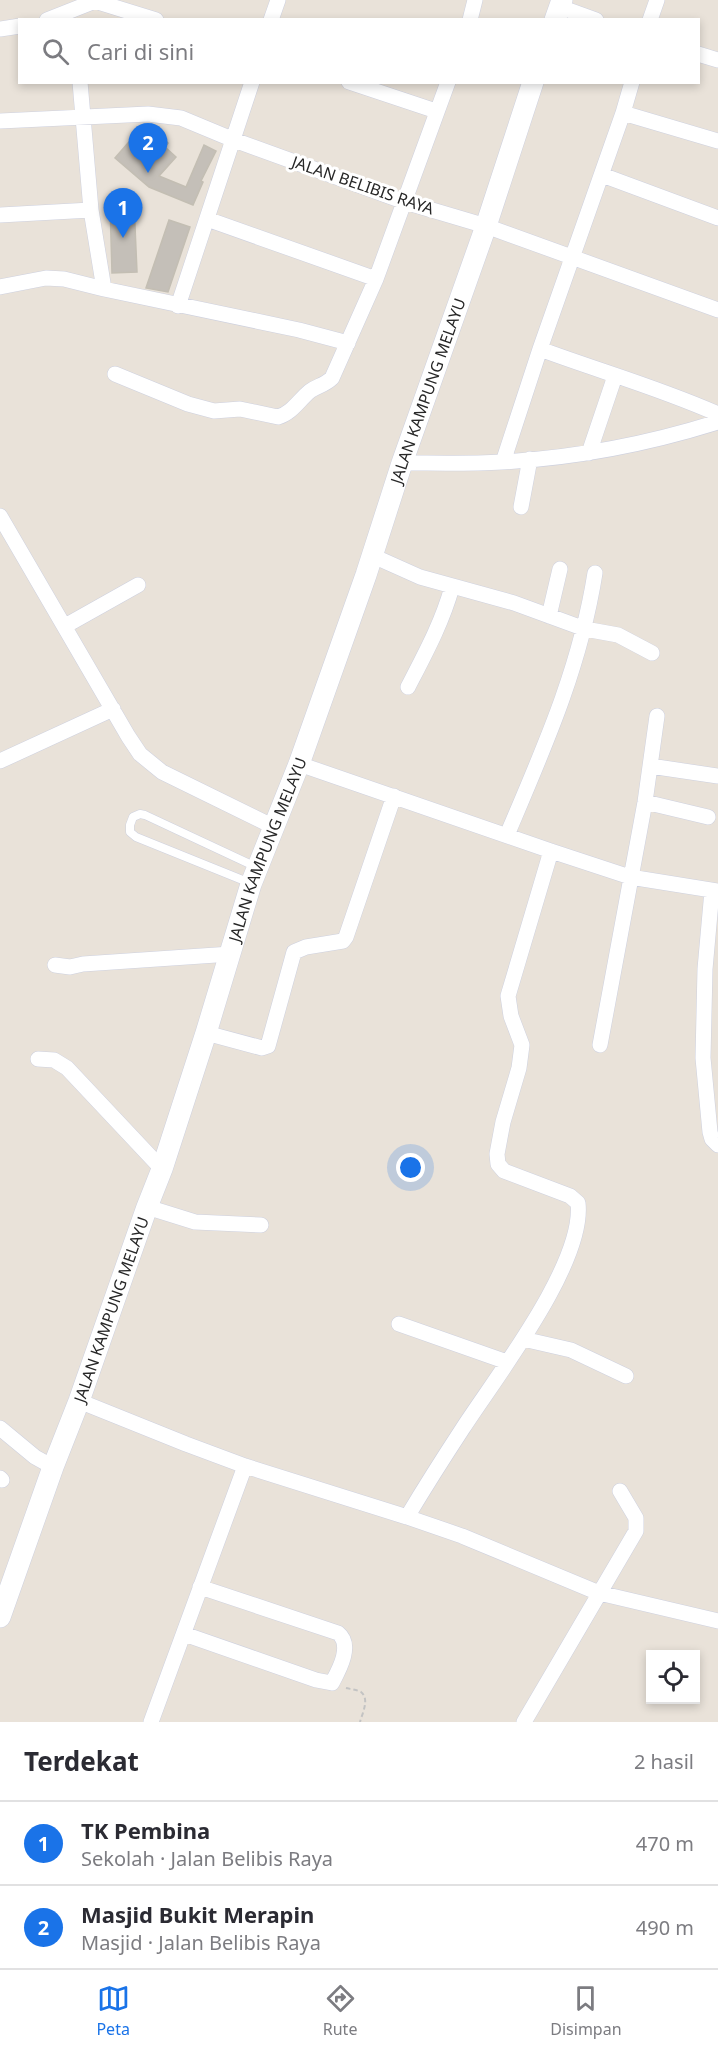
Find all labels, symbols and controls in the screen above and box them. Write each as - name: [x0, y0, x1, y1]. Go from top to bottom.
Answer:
- search box: [18, 18, 700, 84]
- icon: search: [39, 35, 72, 68]
- text: Cari di sini: [87, 36, 194, 66]
- pin: 2: [128, 124, 168, 173]
- street label: JALAN BELIBIS RAYA: [287, 150, 438, 220]
- pin: 1: [104, 188, 142, 238]
- street label: JALAN KAMPUNG MELAYU: [384, 295, 471, 488]
- street label: JALAN KAMPUNG MELAYU: [223, 754, 312, 946]
- your location: [396, 1153, 425, 1182]
- street label: JALAN KAMPUNG MELAYU: [68, 1214, 154, 1407]
- map controls: [646, 1650, 700, 1704]
- button: locate: [646, 1650, 700, 1704]
- text: Terdekat: [24, 1743, 139, 1779]
- text: 2 hasil: [634, 1748, 694, 1775]
- text: TK Pembina: [81, 1815, 210, 1845]
- text: 1: [38, 1830, 49, 1857]
- text: 470 m: [636, 1830, 694, 1857]
- text: Sekolah · Jalan Belibis Raya: [81, 1845, 333, 1872]
- text: Masjid Bukit Merapin: [81, 1899, 314, 1929]
- text: 2: [38, 1914, 49, 1941]
- text: 490 m: [636, 1914, 694, 1941]
- text: Masjid · Jalan Belibis Raya: [81, 1929, 321, 1956]
- tab: Peta: [96, 1982, 130, 2040]
- tab: Rute: [323, 1982, 357, 2040]
- tab: Disimpan: [550, 1982, 622, 2040]

